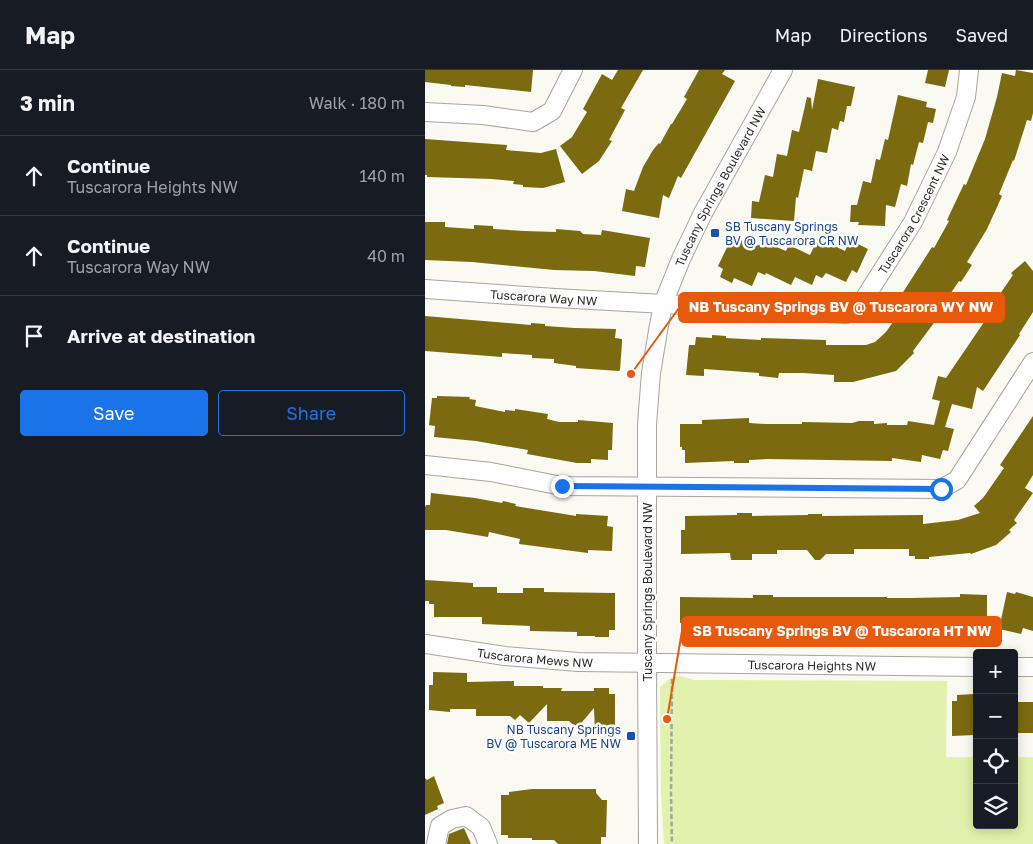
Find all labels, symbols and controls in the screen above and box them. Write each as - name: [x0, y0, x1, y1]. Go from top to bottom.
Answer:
- text: Map: [25, 20, 75, 49]
- text: Map: [775, 24, 811, 46]
- text: Directions: [839, 24, 927, 46]
- text: Saved: [955, 24, 1008, 46]
- text: 3 min: [20, 90, 75, 116]
- text: Walk · 180 m: [309, 93, 405, 113]
- street label: Tuscany Springs Boulevard NW: [671, 103, 769, 269]
- street label: Tuscarora Crescent NW: [874, 151, 953, 277]
- text: Continue: [67, 154, 150, 177]
- icon: ahead: [20, 162, 48, 190]
- text: 140 m: [359, 166, 405, 186]
- text: Tuscarora Heights NW: [67, 177, 238, 197]
- place label: SB Tuscany Springs BV @ Tuscarora CR NW: [725, 219, 859, 248]
- marker: SB Tuscany Springs BV @ Tuscarora CR NW: [709, 227, 721, 239]
- text: Continue: [67, 234, 150, 257]
- icon: ahead: [20, 242, 48, 270]
- text: 40 m: [367, 246, 405, 266]
- text: Tuscarora Way NW: [67, 257, 210, 277]
- street label: Tuscarora Way NW: [490, 286, 598, 308]
- callout: NB Tuscany Springs BV @ Tuscarora WY NW: [679, 293, 1004, 322]
- text: NB Tuscany Springs BV @ Tuscarora WY NW: [689, 298, 993, 315]
- icon: arrive: [20, 322, 48, 350]
- text: Arrive at destination: [67, 324, 255, 347]
- button: Save: [20, 390, 208, 436]
- button: Share: [218, 390, 405, 436]
- route end: [551, 475, 574, 498]
- route start: [930, 478, 953, 501]
- street label: Tuscany Springs Boulevard NW: [640, 502, 655, 681]
- callout: SB Tuscany Springs BV @ Tuscarora HT NW: [682, 617, 1001, 646]
- text: SB Tuscany Springs BV @ Tuscarora HT NW: [693, 622, 991, 639]
- street label: Tuscarora Mews NW: [476, 644, 594, 670]
- map controls: [973, 649, 1018, 829]
- button: +: [973, 649, 1018, 694]
- street label: Tuscarora Heights NW: [748, 657, 877, 673]
- button: −: [973, 694, 1018, 739]
- place label: NB Tuscany Springs BV @ Tuscarora ME NW: [486, 722, 621, 751]
- marker: NB Tuscany Springs BV @ Tuscarora ME NW: [625, 730, 637, 742]
- button: locate: [973, 739, 1018, 784]
- button: layers: [973, 784, 1018, 829]

